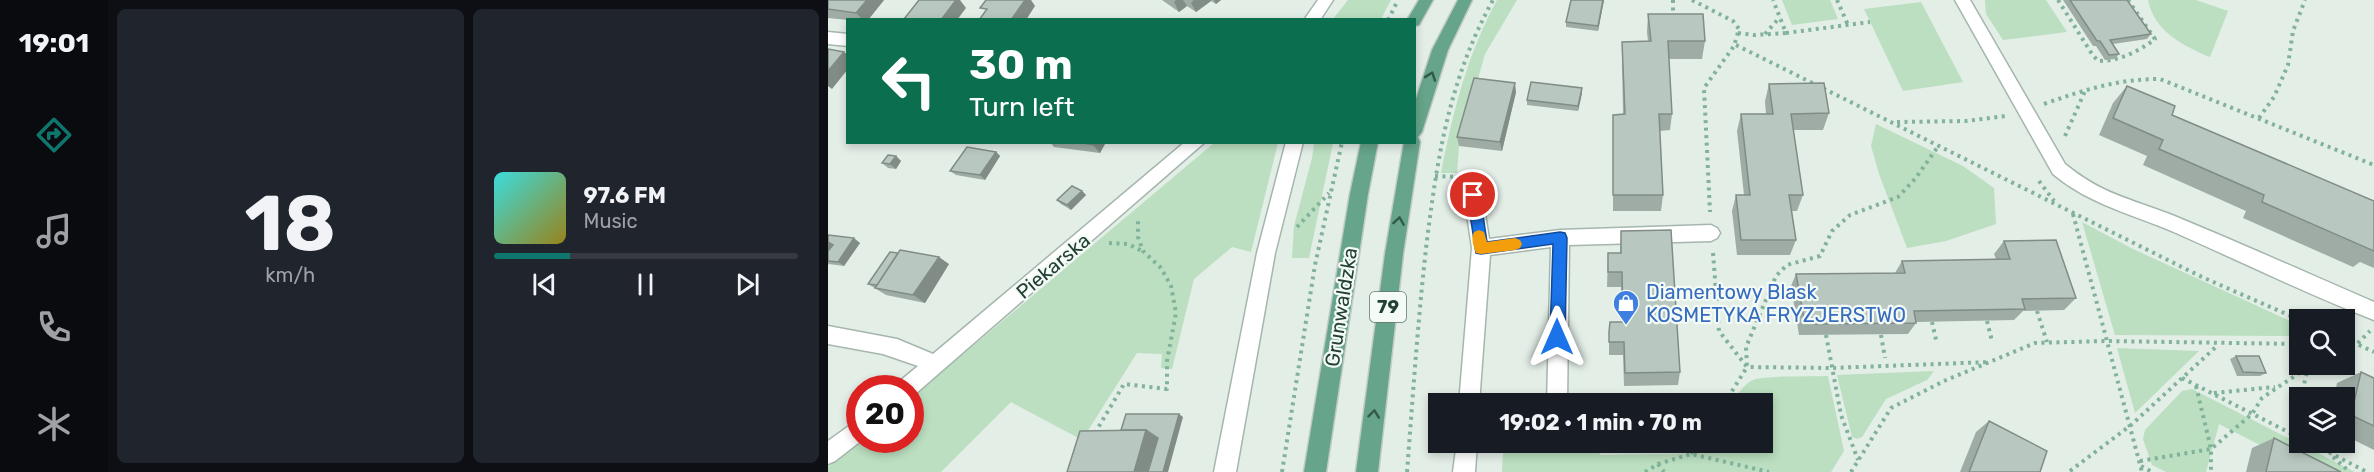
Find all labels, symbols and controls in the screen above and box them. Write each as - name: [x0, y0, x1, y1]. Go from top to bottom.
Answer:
- text: 19:01: [19, 27, 89, 59]
- text: 30 m: [969, 40, 1073, 90]
- icon: left: [870, 42, 948, 120]
- one-way arrow: [1424, 71, 1436, 82]
- text: Turn left: [969, 91, 1074, 123]
- icon: directions: [33, 114, 75, 156]
- pin: [1447, 169, 1498, 220]
- text: 18: [244, 177, 336, 270]
- icon: arrive: [1456, 178, 1489, 211]
- text: 97.6 FM: [584, 182, 666, 209]
- text: Music: [584, 209, 638, 233]
- icon: music: [33, 210, 75, 252]
- one-way arrow: [1393, 216, 1405, 225]
- street label: Piekarska: [1011, 228, 1095, 304]
- street label: Grunwaldzka: [1320, 246, 1362, 368]
- text: km/h: [265, 263, 315, 287]
- icon: previous: [528, 268, 561, 301]
- icon: pause: [629, 268, 662, 301]
- icon: next: [731, 268, 764, 301]
- place label: Diamentowy Blask KOSMETYKA FRYZJERSTWO: [1646, 280, 1906, 327]
- shop icon: Diamentowy Blask KOSMETYKA FRYZJERSTWO: [1611, 288, 1641, 326]
- road number: 79: [1370, 292, 1406, 322]
- position arrow: [1525, 305, 1589, 369]
- icon: phone: [33, 306, 75, 348]
- map controls: [2289, 309, 2355, 453]
- button: search: [2289, 309, 2355, 375]
- speed limit sign: 20: [846, 375, 924, 453]
- button: layers: [2289, 387, 2355, 453]
- icon: climate: [33, 403, 75, 445]
- one-way arrow: [1367, 409, 1380, 419]
- text: 19:02 · 1 min · 70 m: [1499, 409, 1702, 436]

